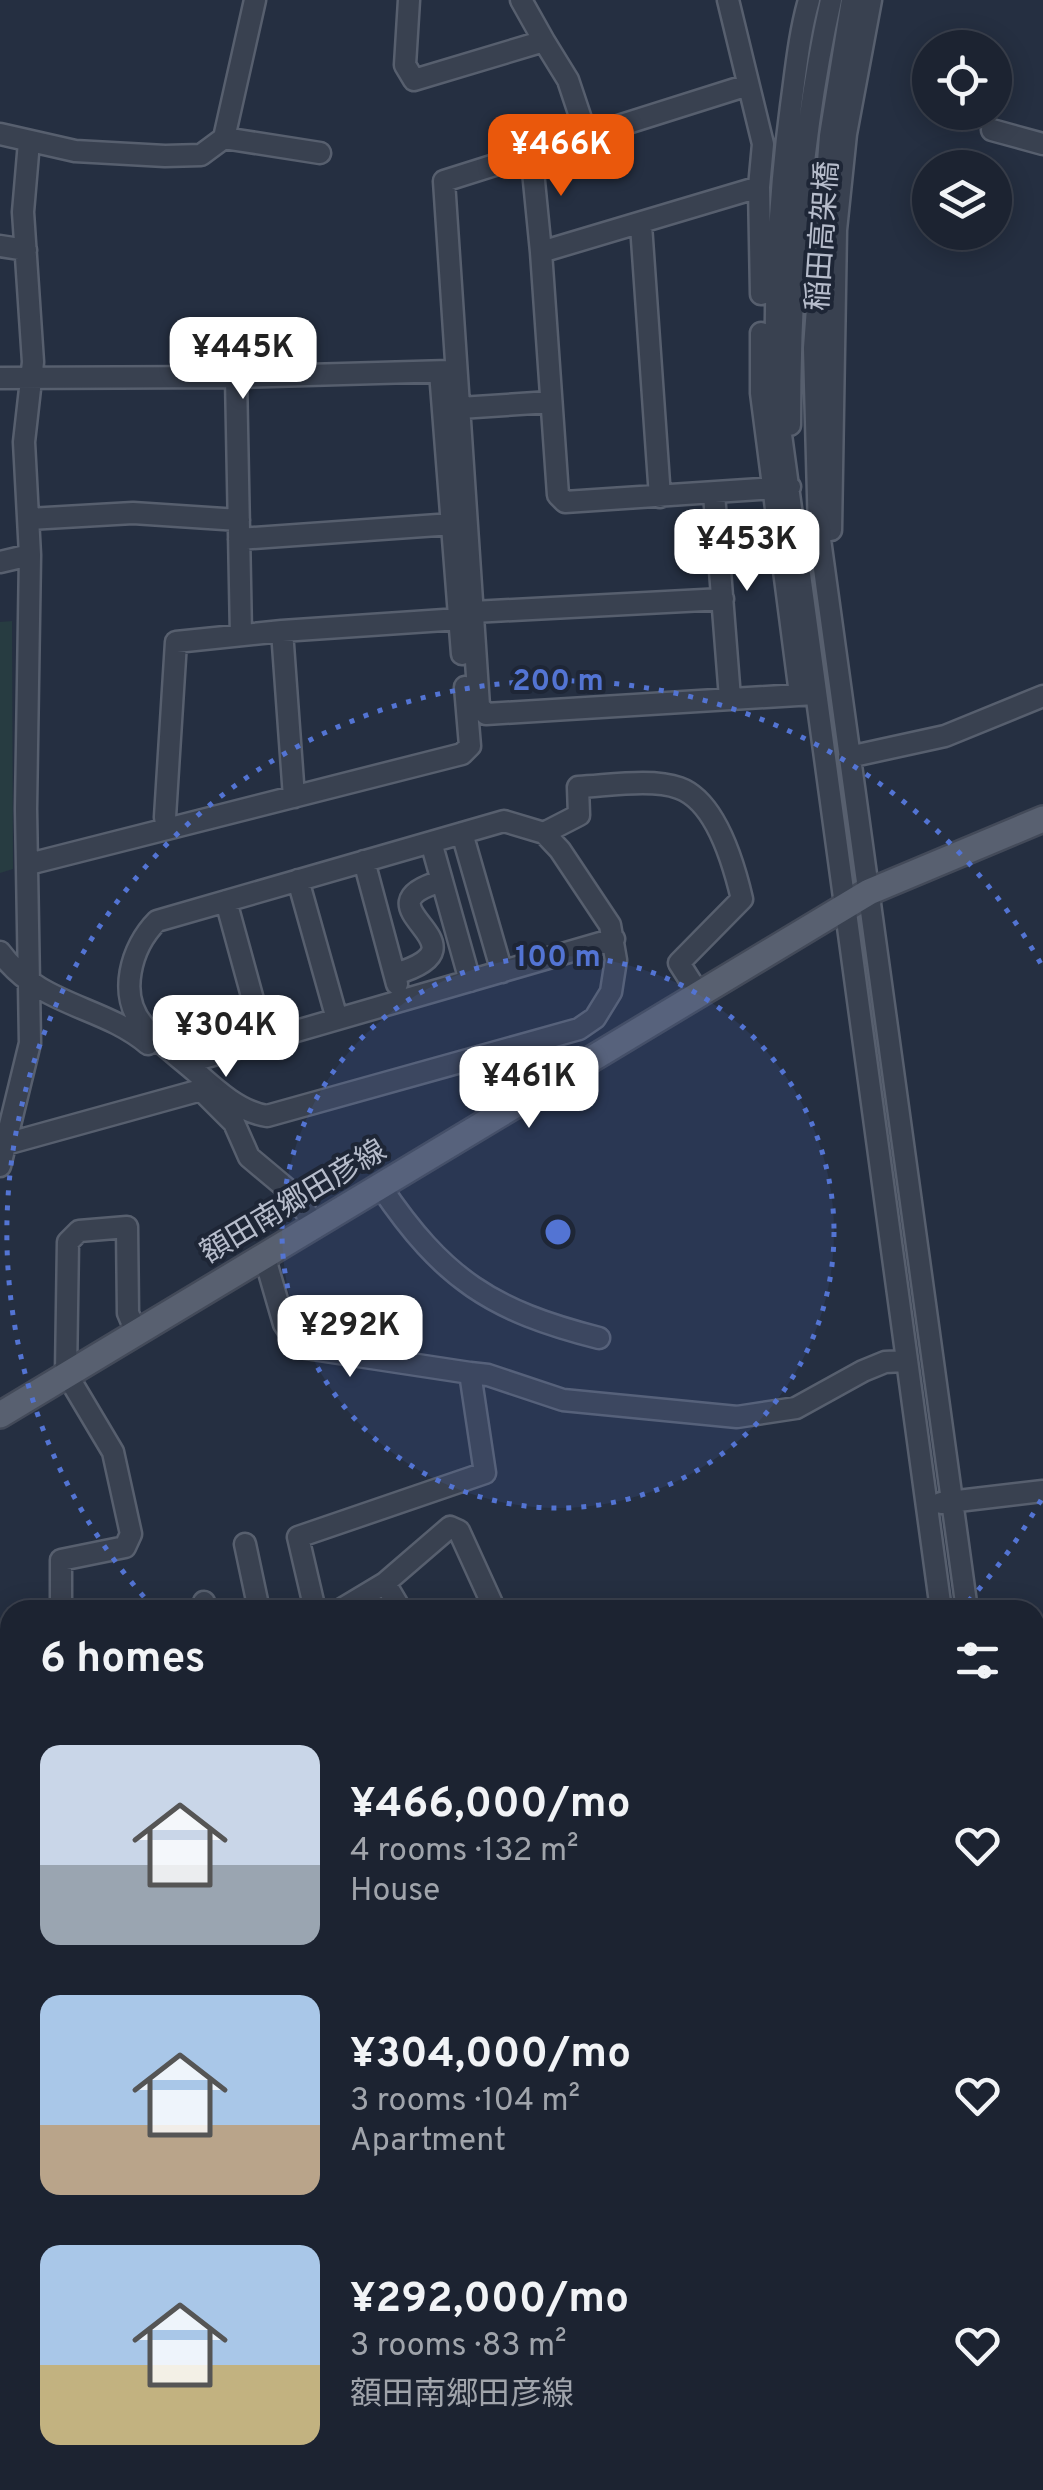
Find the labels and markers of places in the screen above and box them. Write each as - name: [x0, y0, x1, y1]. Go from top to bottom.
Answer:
- pin: ¥466K: [491, 114, 631, 199]
- pin: ¥445K: [173, 317, 313, 402]
- pin: ¥453K: [677, 509, 817, 594]
- pin: ¥304K: [156, 995, 296, 1080]
- pin: ¥461K: [459, 1046, 599, 1131]
- centre of rings: [540, 1214, 576, 1250]
- pin: ¥292K: [280, 1295, 420, 1380]

